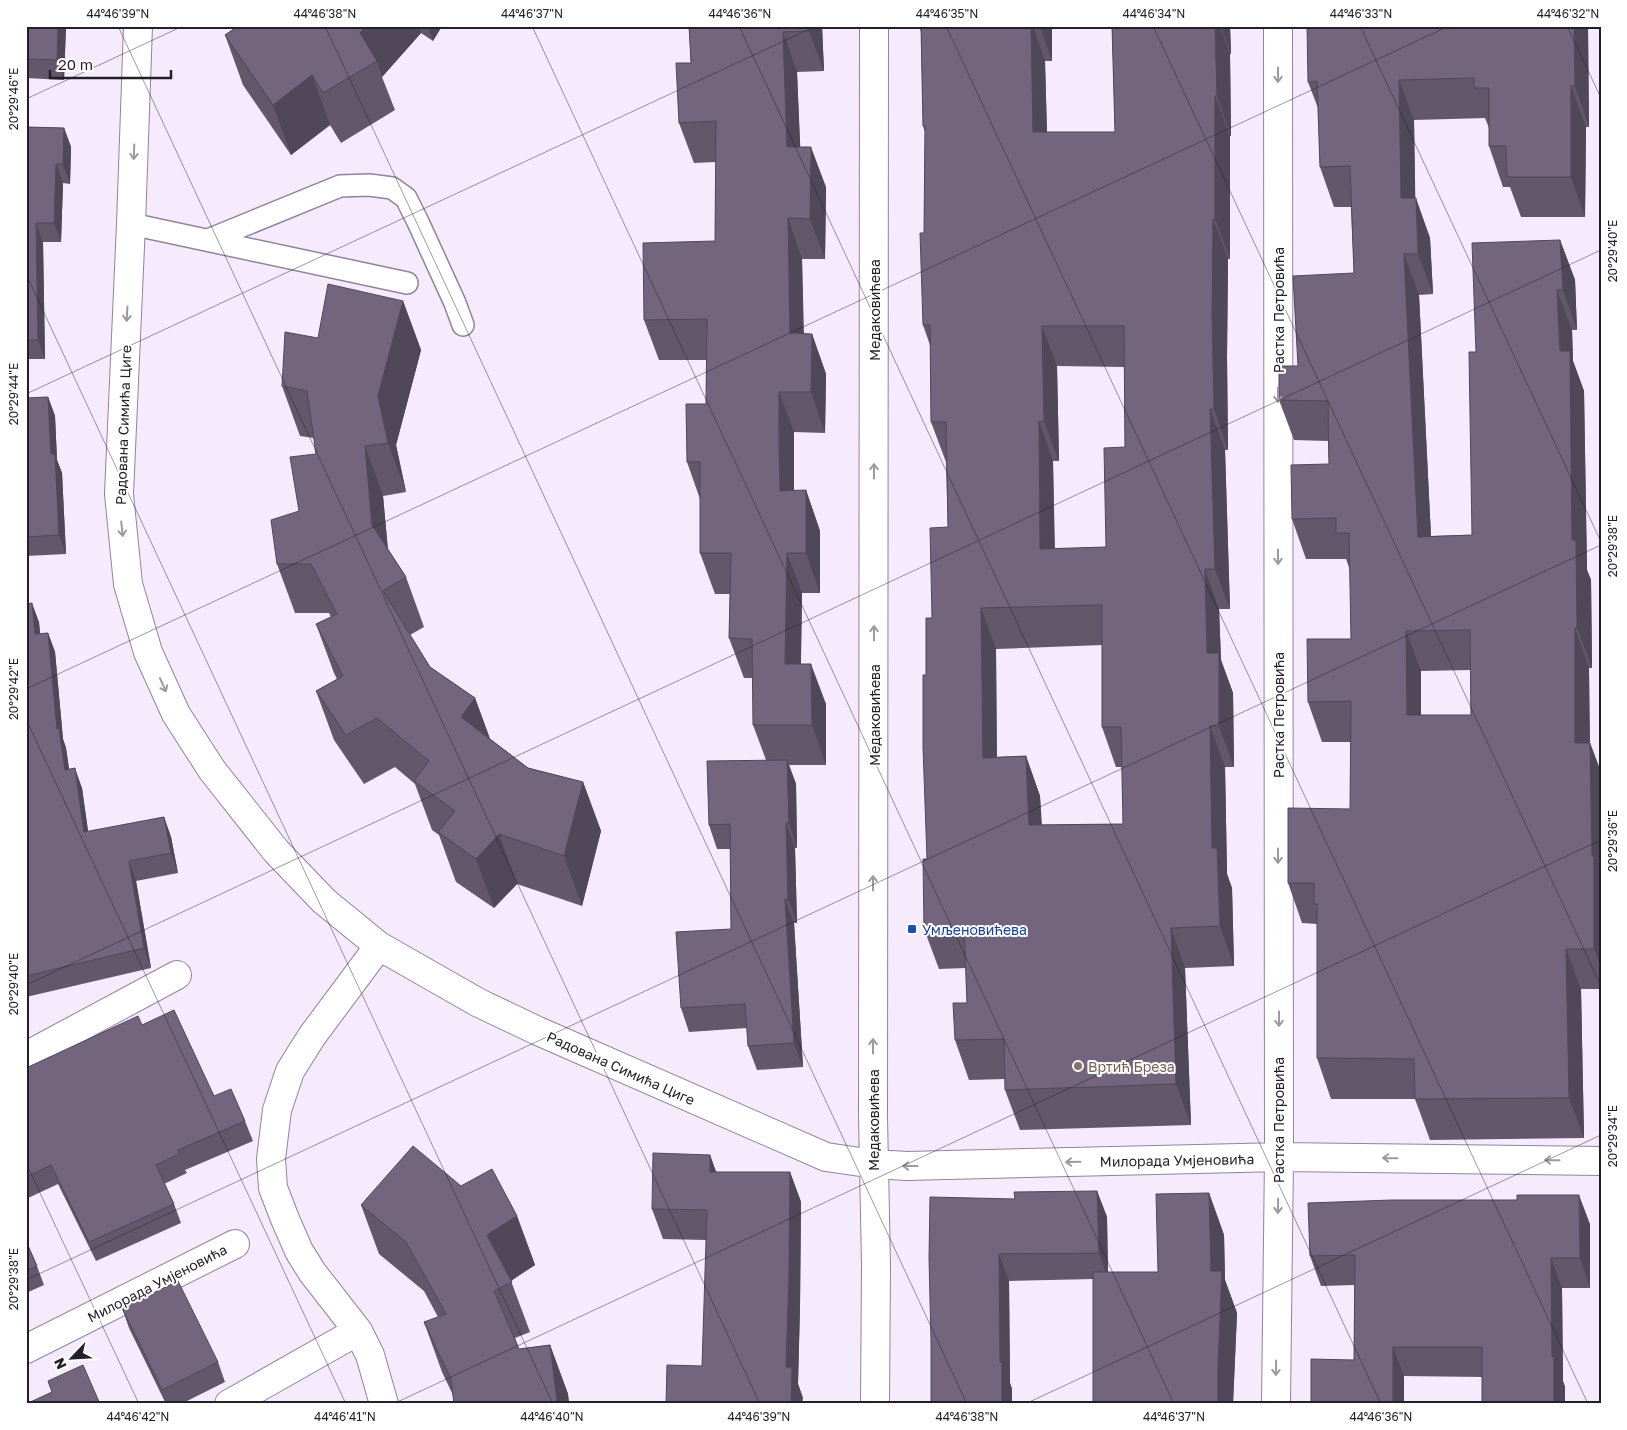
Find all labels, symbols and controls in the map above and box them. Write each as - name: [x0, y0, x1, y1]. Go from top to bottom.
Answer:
- text: 44°46'39"N: [87, 6, 149, 21]
- text: 44°46'38"N: [293, 6, 357, 21]
- text: 44°46'37"N: [501, 6, 563, 21]
- text: 44°46'36"N: [709, 6, 771, 21]
- text: 44°46'35"N: [916, 6, 978, 21]
- text: 44°46'34"N: [1122, 6, 1186, 21]
- text: 44°46'33"N: [1330, 6, 1392, 21]
- text: 44°46'32"N: [1537, 6, 1599, 21]
- scale bar: [50, 48, 171, 80]
- text: 20 m: [58, 55, 93, 73]
- one-way arrow: [1273, 66, 1283, 83]
- text: 20°29'46"E: [6, 68, 21, 130]
- one-way arrow: [129, 144, 139, 160]
- text: 20°29'40"E: [1605, 220, 1620, 282]
- street label: Растка Петровића: [1270, 247, 1287, 373]
- street label: Медаковићева: [866, 259, 883, 361]
- one-way arrow: [123, 306, 132, 322]
- street label: Радована Симића Циге: [112, 345, 134, 505]
- text: 20°29'44"E: [6, 363, 21, 425]
- one-way arrow: [1273, 386, 1283, 403]
- one-way arrow: [869, 463, 879, 479]
- text: 20°29'38"E: [1605, 515, 1620, 577]
- one-way arrow: [118, 521, 127, 537]
- one-way arrow: [1273, 549, 1283, 565]
- one-way arrow: [869, 625, 879, 642]
- street label: Растка Петровића: [1270, 652, 1287, 778]
- text: 20°29'42"E: [6, 658, 21, 720]
- street label: Медаковићева: [866, 664, 883, 766]
- one-way arrow: [158, 677, 168, 692]
- text: 20°29'36"E: [1605, 810, 1620, 872]
- one-way arrow: [1273, 848, 1283, 864]
- one-way arrow: [868, 875, 878, 892]
- place label: Умљеновићева: [922, 921, 1027, 938]
- marker: Умљеновићева: [906, 923, 918, 935]
- text: 20°29'40"E: [6, 953, 21, 1015]
- one-way arrow: [1274, 1010, 1284, 1027]
- street label: Радована Симића Циге: [544, 1028, 698, 1108]
- one-way arrow: [868, 1038, 878, 1054]
- street label: Растка Петровића: [1270, 1057, 1287, 1183]
- place label: Вртић Бреза: [1088, 1058, 1175, 1075]
- marker: Вртић Бреза: [1072, 1060, 1084, 1072]
- street label: Медаковићева: [865, 1069, 882, 1171]
- text: 20°29'34"E: [1605, 1105, 1620, 1167]
- street label: Милорада Умјеновића: [1100, 1150, 1254, 1170]
- one-way arrow: [1382, 1153, 1398, 1163]
- one-way arrow: [1544, 1155, 1560, 1165]
- one-way arrow: [1065, 1157, 1081, 1167]
- one-way arrow: [902, 1161, 918, 1171]
- one-way arrow: [1273, 1197, 1283, 1213]
- street label: Милорада Умјеновића: [84, 1240, 230, 1326]
- text: 20°29'38"E: [6, 1248, 21, 1310]
- north arrow: [48, 1332, 98, 1382]
- text: N: [50, 1355, 70, 1372]
- one-way arrow: [1271, 1360, 1281, 1376]
- text: 44°46'42"N: [107, 1409, 169, 1424]
- text: 44°46'41"N: [314, 1409, 376, 1424]
- text: 44°46'40"N: [520, 1409, 584, 1424]
- text: 44°46'39"N: [728, 1409, 790, 1424]
- text: 44°46'38"N: [935, 1409, 999, 1424]
- text: 44°46'37"N: [1143, 1409, 1205, 1424]
- text: 44°46'36"N: [1350, 1409, 1412, 1424]

